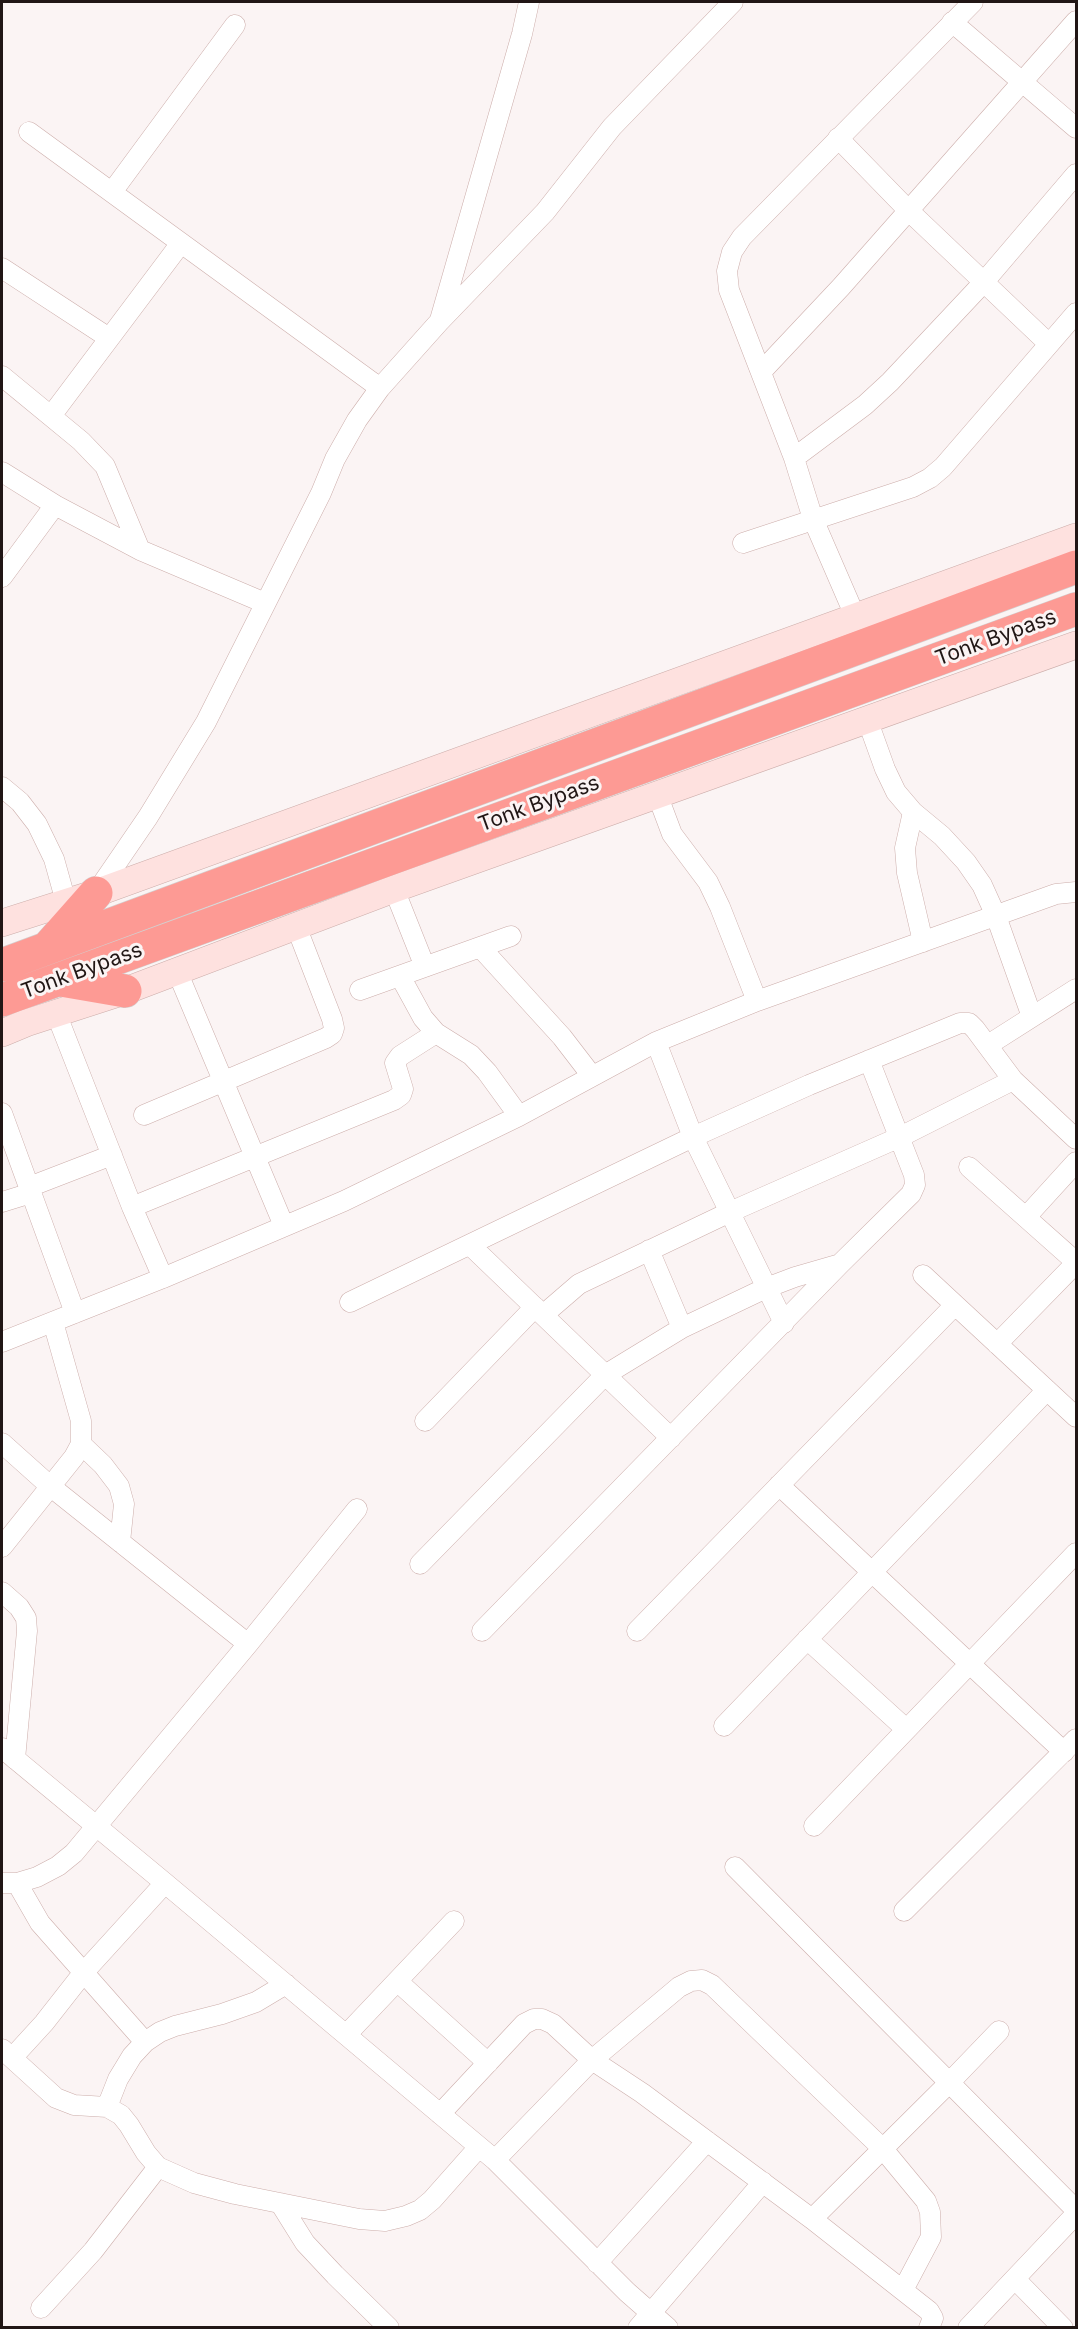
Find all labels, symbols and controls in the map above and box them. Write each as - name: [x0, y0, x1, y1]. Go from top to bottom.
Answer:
- street label: Tonk Bypass: [932, 604, 1060, 672]
- street label: Tonk Bypass: [475, 770, 603, 838]
- street label: Tonk Bypass: [18, 937, 146, 1005]

